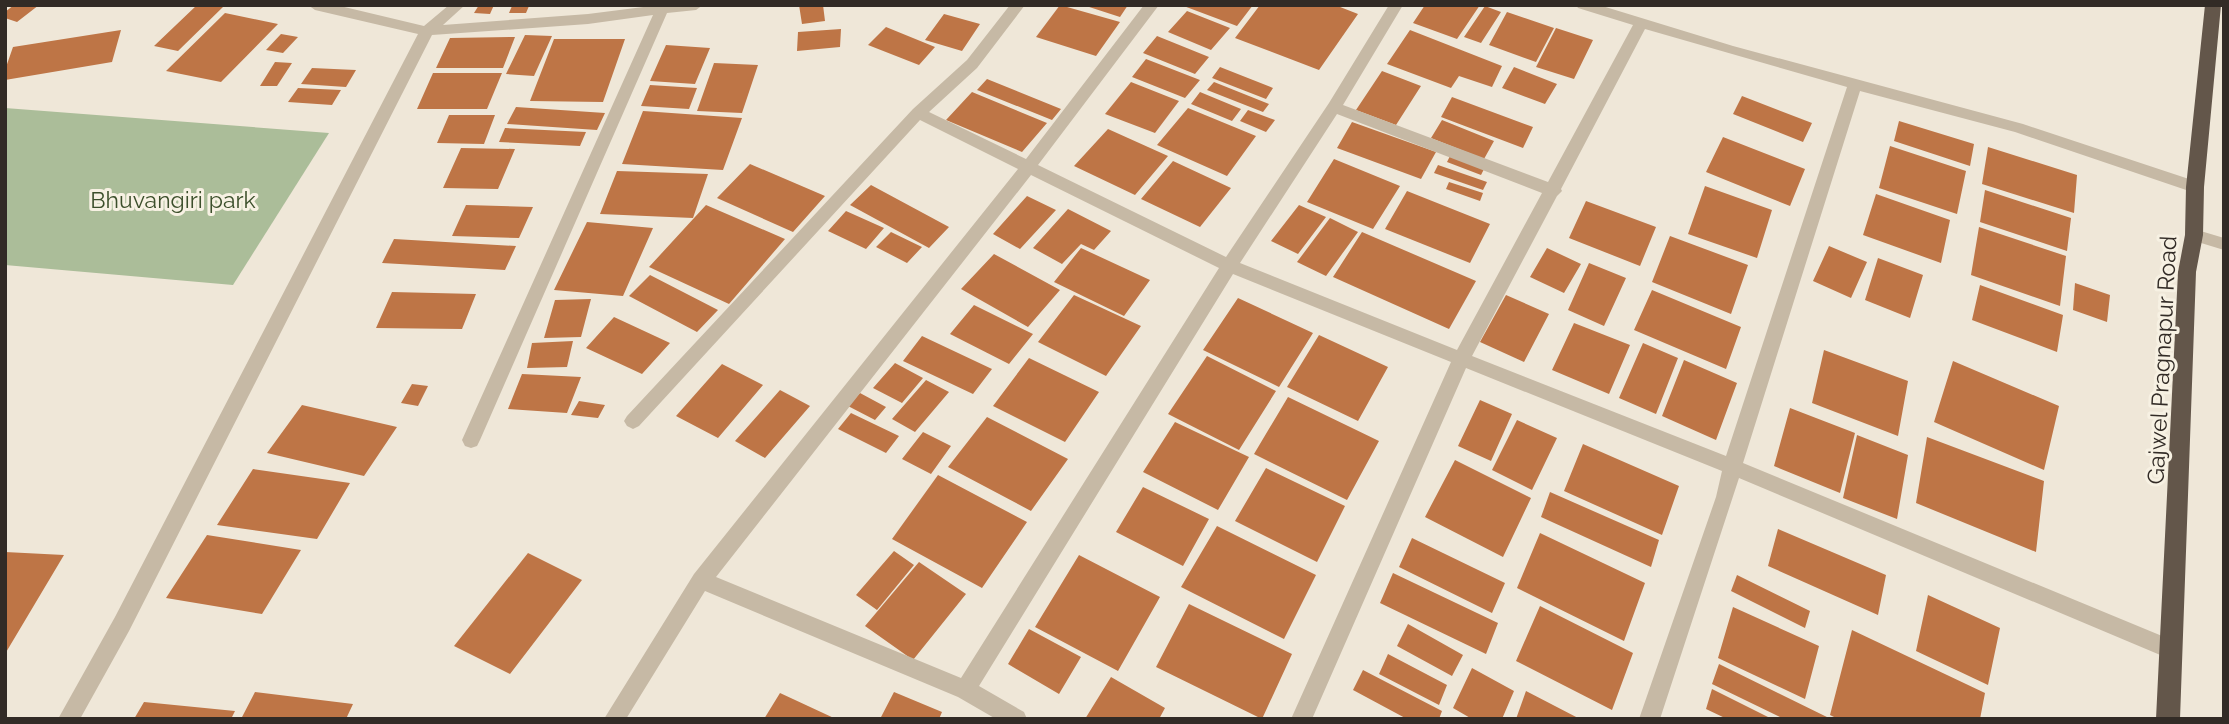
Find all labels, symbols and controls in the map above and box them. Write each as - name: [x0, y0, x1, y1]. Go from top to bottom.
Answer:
- park label: Bhuvangiri park: [90, 186, 256, 213]
- street label: Gajwel Pragnapur Road: [2142, 235, 2181, 485]

